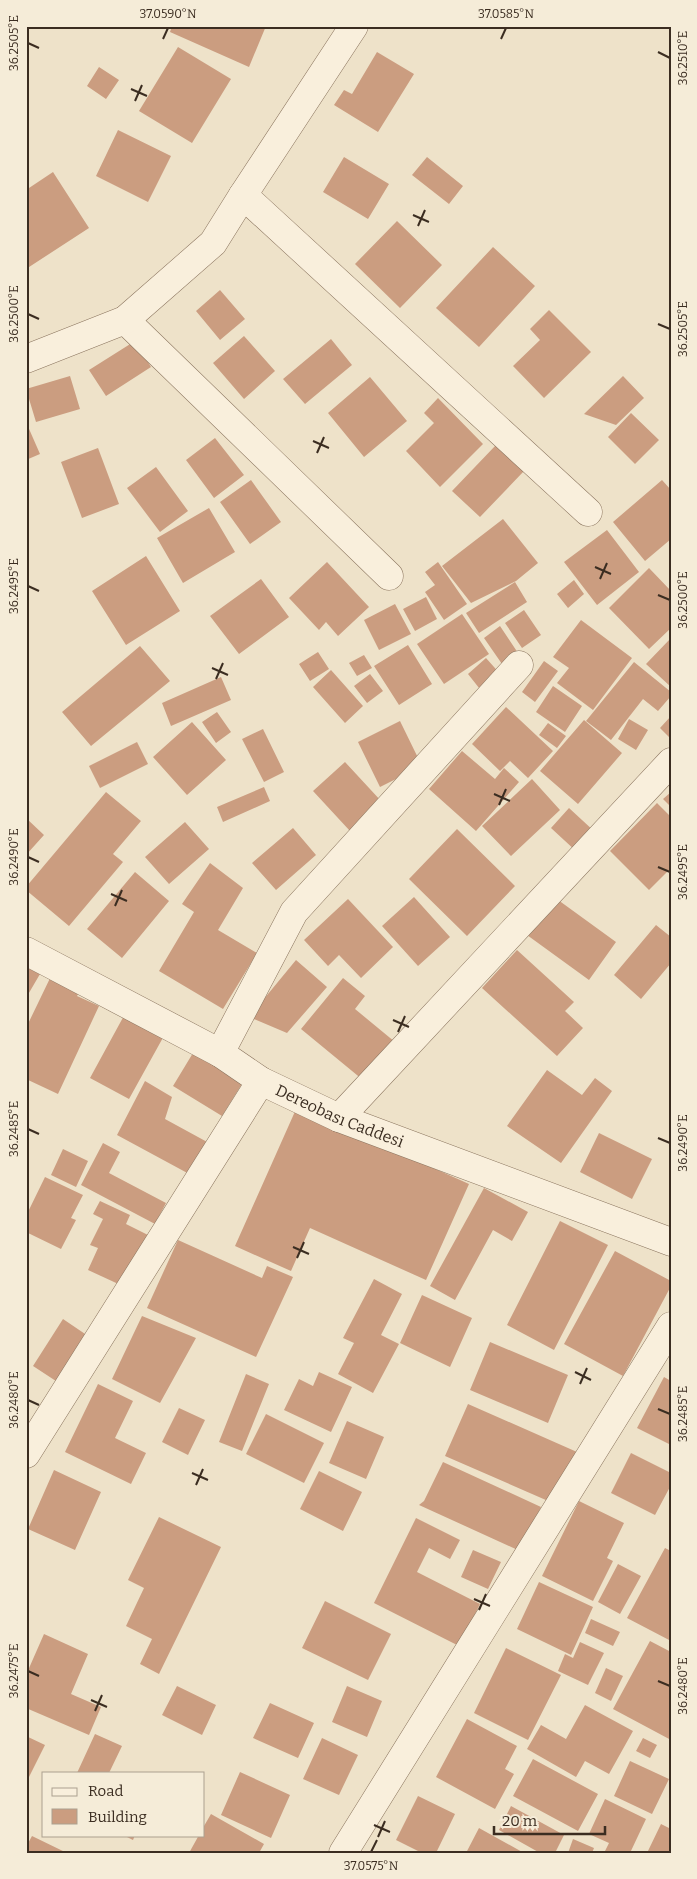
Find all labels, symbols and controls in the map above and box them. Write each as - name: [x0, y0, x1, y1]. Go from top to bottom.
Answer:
- text: 37.0590°N: [139, 7, 197, 21]
- text: 37.0585°N: [478, 7, 535, 21]
- text: 36.2505°E: [7, 15, 21, 71]
- text: 36.2510°E: [676, 31, 690, 85]
- text: 36.2500°E: [7, 285, 21, 343]
- text: 36.2505°E: [676, 301, 690, 357]
- text: 36.2495°E: [7, 558, 21, 614]
- text: 36.2500°E: [676, 571, 690, 629]
- text: 36.2490°E: [7, 828, 21, 886]
- text: 36.2495°E: [676, 844, 690, 900]
- street label: Dereobası Caddesi: [272, 1080, 407, 1151]
- text: 36.2485°E: [7, 1101, 21, 1157]
- text: 36.2490°E: [676, 1114, 690, 1172]
- text: 36.2480°E: [7, 1371, 21, 1429]
- text: 36.2485°E: [676, 1386, 690, 1442]
- text: 36.2475°E: [7, 1644, 21, 1698]
- text: 36.2480°E: [676, 1657, 690, 1715]
- legend: [42, 1772, 205, 1836]
- text: Road: [88, 1782, 123, 1800]
- scale bar: [494, 1804, 606, 1836]
- text: Building: [88, 1808, 147, 1826]
- text: 20 m: [502, 1812, 538, 1830]
- text: 37.0575°N: [344, 1859, 399, 1873]

